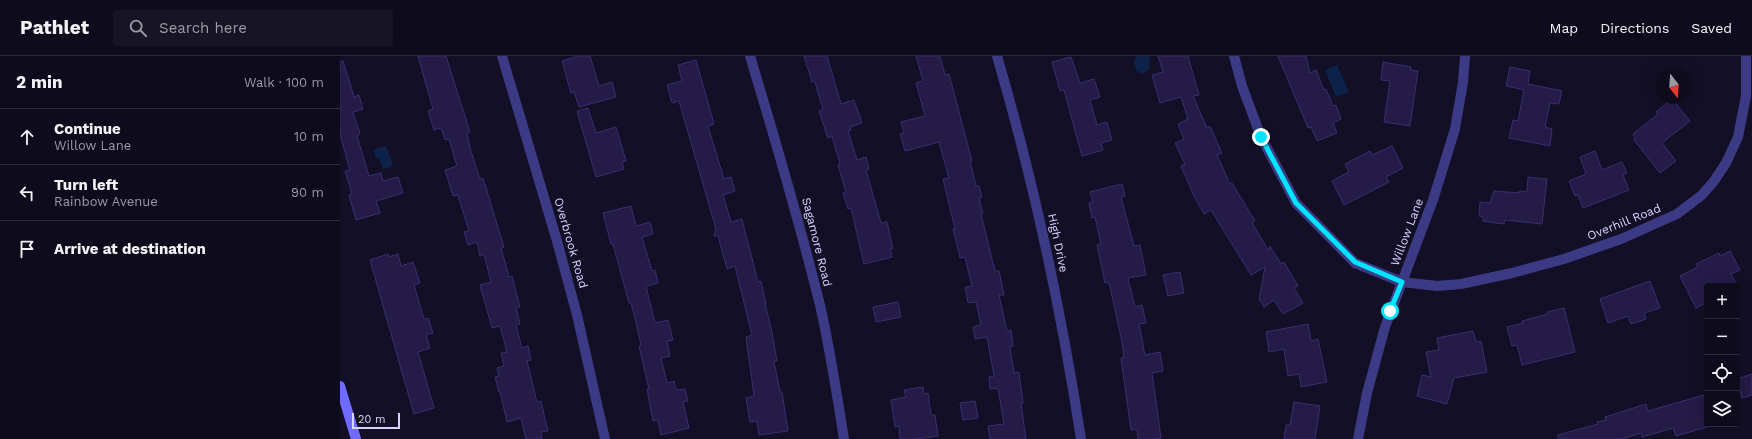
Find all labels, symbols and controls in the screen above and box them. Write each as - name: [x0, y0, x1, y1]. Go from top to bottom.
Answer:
- search box: [113, 10, 393, 46]
- text: Pathlet: [20, 16, 89, 39]
- icon: search: [127, 17, 149, 39]
- text: Search here: [159, 19, 247, 37]
- text: Map: [1550, 20, 1578, 36]
- text: Directions: [1600, 20, 1669, 36]
- text: Saved: [1691, 20, 1732, 36]
- north arrow: [1656, 68, 1692, 104]
- text: 2 min: [16, 72, 62, 92]
- text: Walk · 100 m: [244, 75, 324, 90]
- text: Continue: [54, 120, 121, 138]
- icon: ahead: [16, 126, 38, 148]
- route end: [1252, 128, 1270, 146]
- text: 10 m: [294, 129, 324, 144]
- text: Willow Lane: [54, 138, 131, 153]
- text: Turn left: [54, 176, 118, 194]
- icon: left: [16, 182, 38, 204]
- text: 90 m: [291, 185, 324, 200]
- text: Rainbow Avenue: [54, 194, 158, 209]
- street label: Overbrook Road: [551, 196, 591, 290]
- street label: Sagamore Road: [799, 196, 835, 288]
- street label: Willow Lane: [1388, 196, 1426, 268]
- street label: Overhill Road: [1585, 201, 1663, 243]
- street label: High Drive: [1045, 212, 1071, 274]
- icon: arrive: [16, 238, 38, 260]
- text: Arrive at destination: [54, 240, 206, 258]
- map controls: [1704, 283, 1740, 427]
- button: +: [1704, 283, 1740, 319]
- route start: [1381, 302, 1399, 320]
- button: −: [1704, 319, 1740, 355]
- button: locate: [1704, 355, 1740, 391]
- button: layers: [1704, 391, 1740, 427]
- scale bar: [352, 411, 400, 430]
- text: 20 m: [358, 413, 386, 426]

